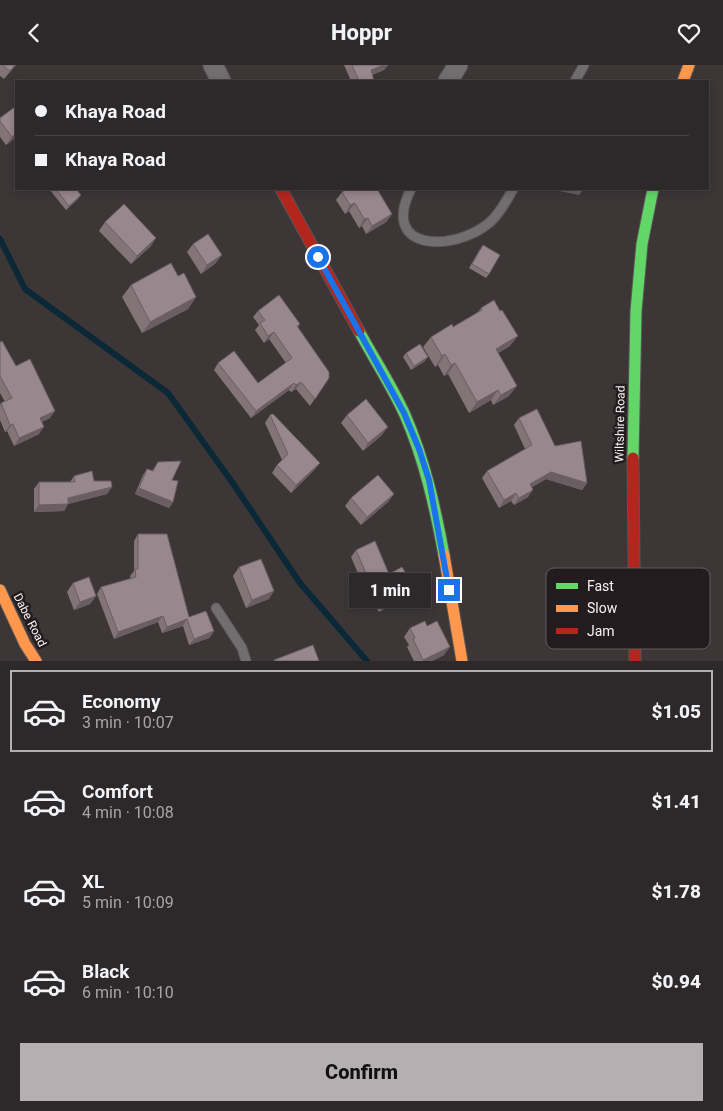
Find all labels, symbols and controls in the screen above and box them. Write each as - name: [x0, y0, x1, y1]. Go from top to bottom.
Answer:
- icon: back: [20, 19, 48, 47]
- icon: heart: [675, 19, 703, 47]
- text: Hoppr: [331, 20, 392, 45]
- text: Khaya Road: [65, 100, 166, 123]
- text: Khaya Road: [65, 148, 166, 171]
- route start: [307, 246, 329, 268]
- street label: Wiltshire Road: [612, 385, 628, 463]
- legend: [546, 568, 710, 649]
- callout: 1 min: [349, 573, 432, 607]
- text: Fast: [587, 578, 614, 594]
- route end: [438, 579, 460, 601]
- text: 1 min: [370, 581, 410, 600]
- street label: Dabe Road: [11, 591, 49, 649]
- text: Slow: [587, 600, 618, 616]
- text: Jam: [587, 623, 615, 639]
- icon: car: [22, 689, 67, 734]
- text: Economy: [82, 690, 161, 713]
- text: $1.05: [652, 700, 701, 723]
- text: 3 min · 10:07: [82, 713, 174, 732]
- icon: car: [22, 779, 67, 824]
- text: Comfort: [82, 780, 153, 803]
- text: $1.41: [652, 790, 701, 813]
- text: 4 min · 10:08: [82, 803, 174, 822]
- icon: car: [22, 869, 67, 914]
- text: XL: [82, 870, 104, 893]
- text: $1.78: [652, 880, 701, 903]
- text: 5 min · 10:09: [82, 893, 174, 912]
- icon: car: [22, 959, 67, 1004]
- text: Black: [82, 960, 129, 983]
- text: $0.94: [652, 970, 701, 993]
- text: 6 min · 10:10: [82, 983, 174, 1002]
- button: Confirm: [20, 1043, 703, 1101]

